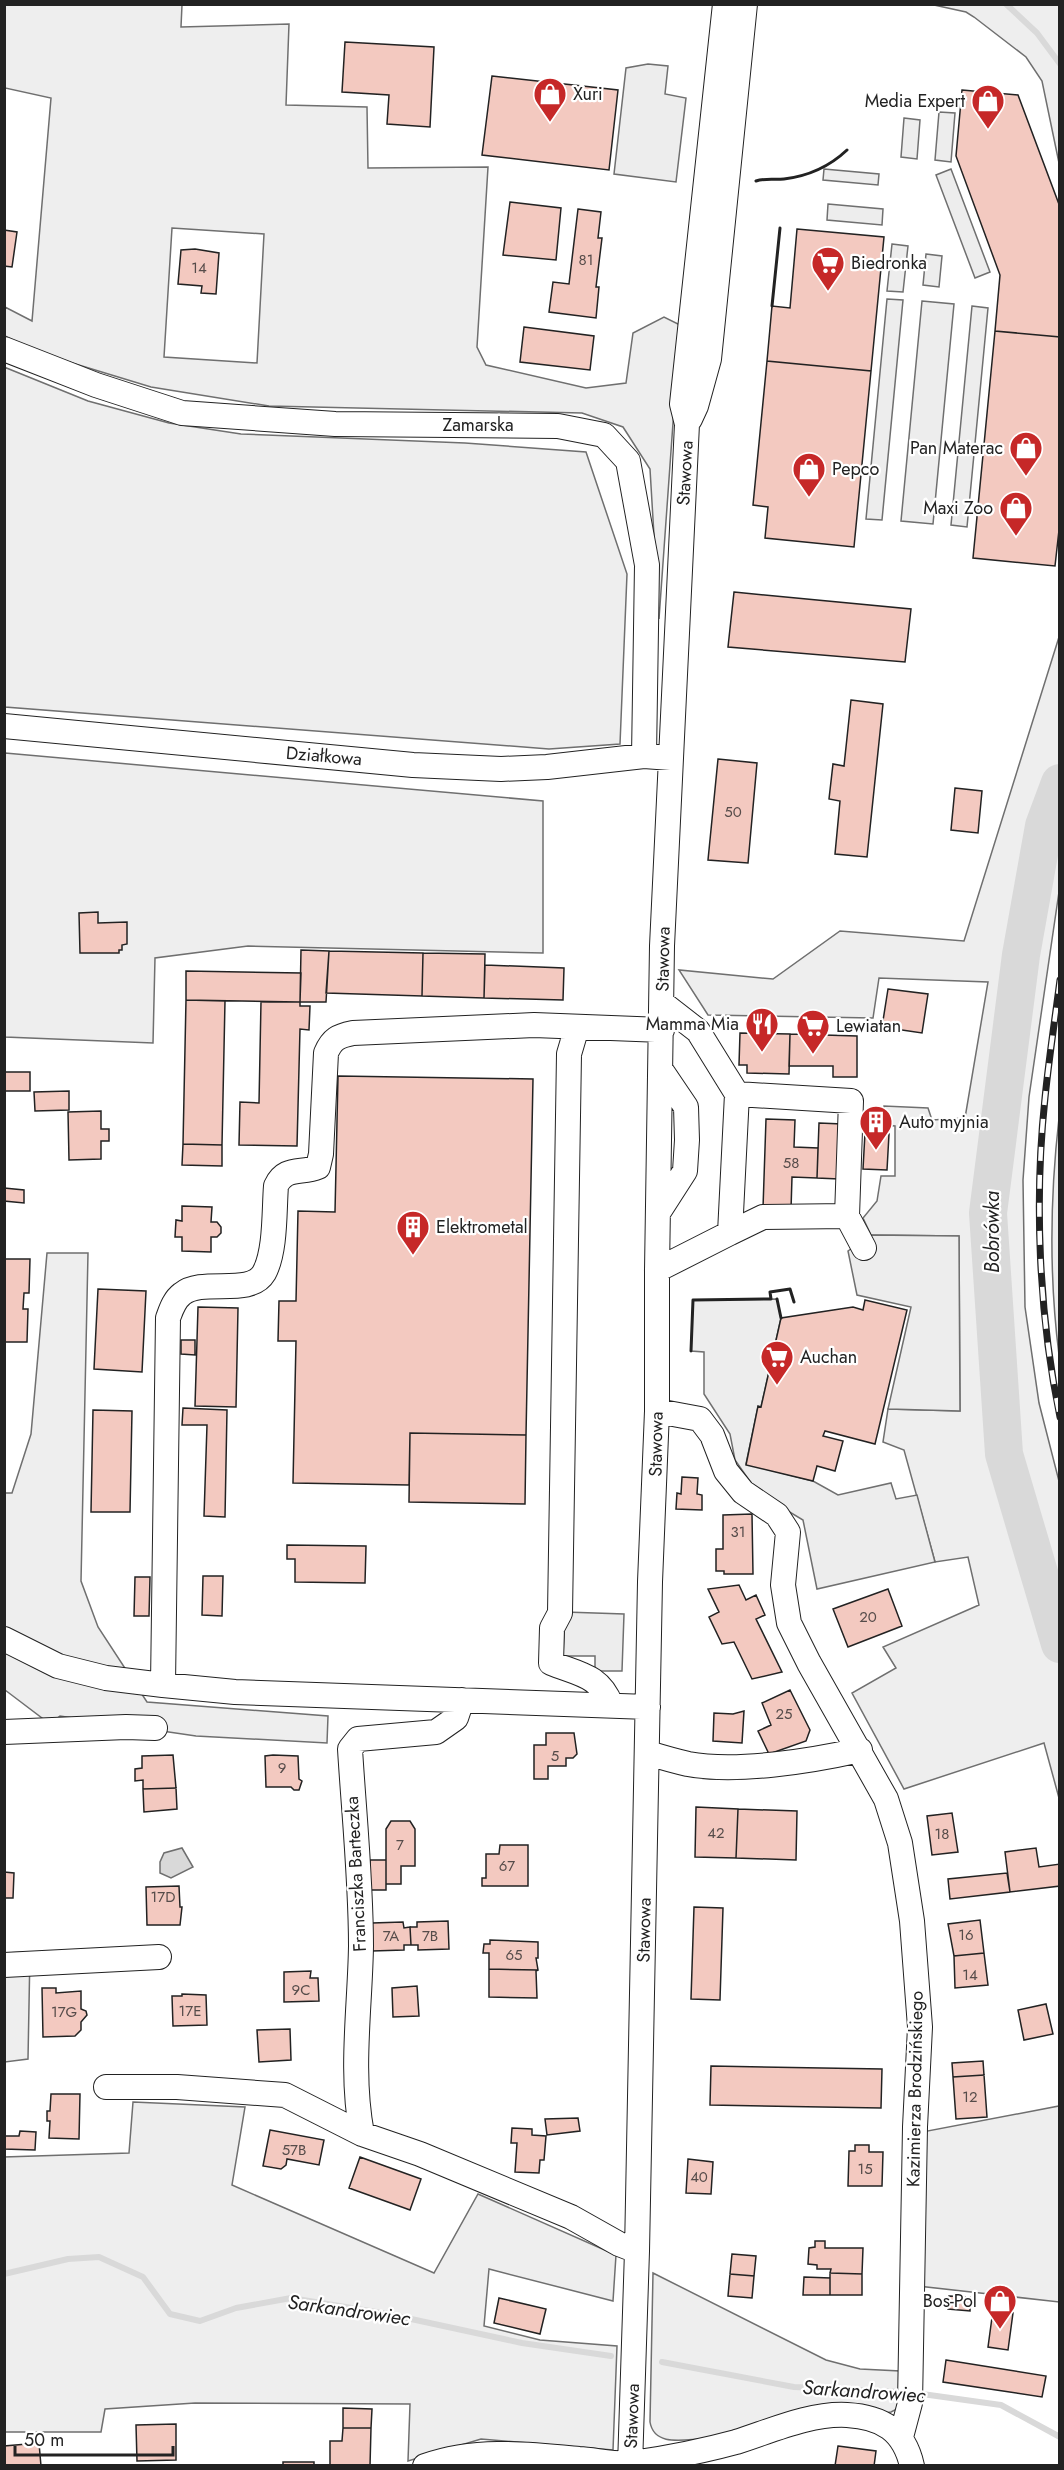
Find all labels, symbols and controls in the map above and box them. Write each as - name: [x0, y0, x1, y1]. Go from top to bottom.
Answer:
- shop icon: Xuri: [532, 76, 568, 123]
- place label: Xuri: [573, 81, 603, 107]
- shop icon: Media Expert: [970, 83, 1006, 130]
- place label: Media Expert: [865, 88, 966, 114]
- supermarket icon: Biedronka: [810, 245, 846, 292]
- house number: 81: [579, 249, 593, 271]
- place label: Biedronka: [851, 250, 927, 276]
- house number: 14: [191, 257, 207, 279]
- street label: Zamarska: [442, 412, 514, 438]
- shop icon: Pan Materac: [1008, 430, 1044, 477]
- place label: Pan Materac: [910, 435, 1003, 461]
- street label: Stawowa: [670, 440, 700, 506]
- shop icon: Pepco: [791, 451, 827, 498]
- place label: Pepco: [832, 456, 879, 482]
- shop icon: Maxi Zoo: [998, 490, 1034, 537]
- place label: Maxi Zoo: [923, 495, 993, 521]
- street label: Działkowa: [285, 740, 363, 772]
- house number: 50: [724, 801, 742, 823]
- street label: Stawowa: [649, 926, 677, 992]
- restaurant icon: Mamma Mia: [744, 1006, 780, 1053]
- supermarket icon: Lewiatan: [795, 1008, 831, 1055]
- place label: Mamma Mia: [646, 1011, 739, 1037]
- place label: Lewiatan: [836, 1013, 901, 1039]
- building icon: Auto myjnia: [858, 1104, 894, 1151]
- place label: Auto myjnia: [899, 1109, 989, 1135]
- house number: 58: [783, 1152, 799, 1174]
- water label: Bobrówka: [978, 1191, 1007, 1273]
- building icon: Elektrometal: [395, 1209, 431, 1256]
- place label: Elektrometal: [436, 1214, 528, 1240]
- supermarket icon: Auchan: [759, 1339, 795, 1386]
- place label: Auchan: [800, 1344, 857, 1370]
- street label: Stawowa: [642, 1411, 670, 1477]
- house number: 31: [731, 1521, 745, 1543]
- house number: 20: [859, 1606, 877, 1628]
- house number: 25: [776, 1703, 793, 1725]
- house number: 5: [551, 1745, 559, 1767]
- house number: 9: [278, 1757, 286, 1779]
- street label: Franciszka Barteczka: [339, 1796, 373, 1952]
- house number: 42: [707, 1822, 725, 1844]
- house number: 18: [935, 1823, 949, 1845]
- house number: 7: [396, 1834, 404, 1856]
- house number: 67: [499, 1855, 515, 1877]
- house number: 17D: [151, 1886, 175, 1908]
- street label: Stawowa: [630, 1897, 658, 1963]
- house number: 16: [958, 1924, 974, 1946]
- house number: 7A: [383, 1925, 399, 1947]
- house number: 7B: [422, 1925, 438, 1947]
- house number: 65: [505, 1944, 523, 1966]
- house number: 14: [962, 1964, 978, 1986]
- house number: 9C: [292, 1979, 310, 2001]
- street label: Kazimierza Brodzińskiego: [900, 1990, 930, 2187]
- house number: 17E: [179, 2000, 201, 2022]
- house number: 17G: [51, 2001, 77, 2023]
- house number: 12: [962, 2086, 978, 2108]
- house number: 57B: [282, 2139, 306, 2161]
- house number: 15: [857, 2158, 873, 2180]
- house number: 40: [690, 2166, 708, 2188]
- shop icon: Bos-Pol: [982, 2283, 1018, 2330]
- water label: Sarkandrowiec: [286, 2288, 413, 2334]
- place label: Bos-Pol: [923, 2288, 977, 2314]
- water label: Sarkandrowiec: [801, 2373, 927, 2410]
- street label: Stawowa: [618, 2383, 646, 2449]
- scale bar: [15, 2419, 172, 2457]
- text: 50 m: [24, 2427, 64, 2453]

